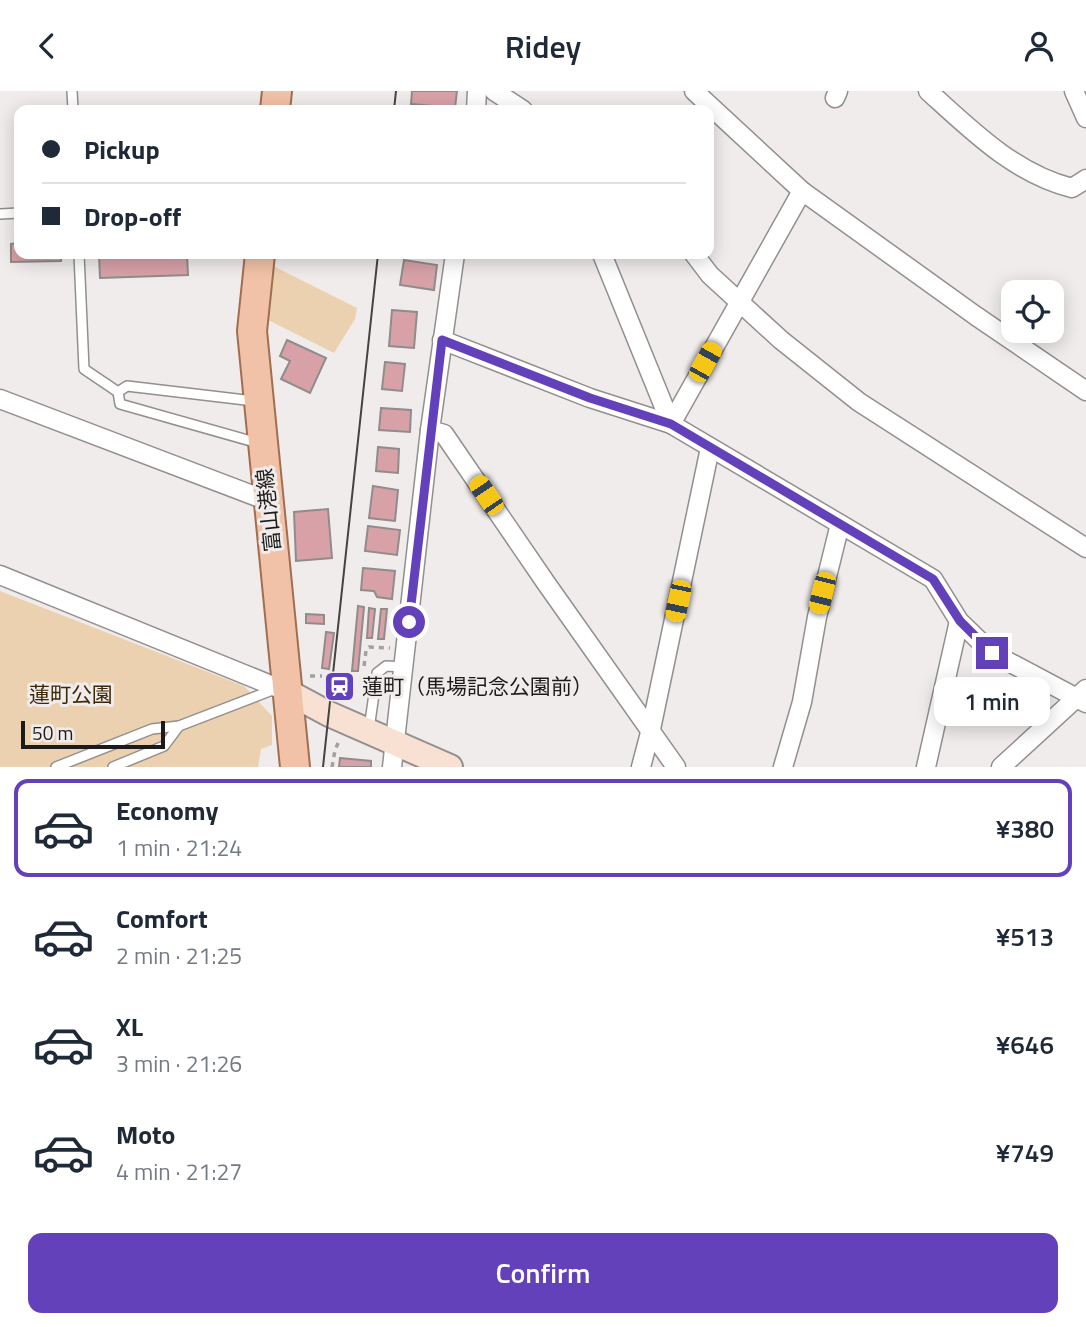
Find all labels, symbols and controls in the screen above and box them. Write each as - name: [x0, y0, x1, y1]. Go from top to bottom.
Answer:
- text: Ridey: [505, 22, 581, 70]
- icon: back: [28, 27, 66, 65]
- icon: person: [1020, 27, 1058, 65]
- text: Pickup: [84, 130, 160, 169]
- text: Drop-off: [84, 197, 181, 236]
- map controls: [1001, 280, 1064, 343]
- button: locate: [1001, 280, 1064, 343]
- car: [686, 339, 725, 385]
- street label: 富山港線: [248, 467, 288, 554]
- car: [466, 472, 507, 518]
- car: [807, 570, 838, 616]
- car: [664, 578, 693, 624]
- route start: [393, 606, 425, 638]
- route end: [976, 637, 1008, 669]
- station icon: 蓮町（馬場記念公園前）: [322, 670, 356, 704]
- place label: 蓮町（馬場記念公園前）: [362, 670, 593, 702]
- callout: 1 min: [934, 677, 1050, 727]
- park label: 蓮町公園: [29, 678, 113, 710]
- text: 1 min: [964, 684, 1020, 719]
- scale bar: [21, 718, 164, 750]
- text: 50 m: [32, 718, 73, 747]
- text: Economy: [116, 791, 218, 830]
- icon: car: [32, 797, 95, 860]
- text: ¥380: [996, 809, 1054, 848]
- text: 1 min · 21:24: [116, 830, 242, 865]
- text: Comfort: [116, 899, 208, 938]
- icon: car: [32, 905, 95, 968]
- text: ¥513: [996, 917, 1054, 956]
- text: 2 min · 21:25: [116, 938, 242, 973]
- text: XL: [116, 1007, 143, 1046]
- icon: car: [32, 1013, 95, 1076]
- text: ¥646: [996, 1025, 1054, 1064]
- text: 3 min · 21:26: [116, 1046, 242, 1081]
- text: Moto: [116, 1115, 175, 1154]
- icon: car: [32, 1121, 95, 1184]
- text: ¥749: [996, 1133, 1054, 1172]
- text: 4 min · 21:27: [116, 1154, 242, 1189]
- button: Confirm: [28, 1233, 1058, 1313]

